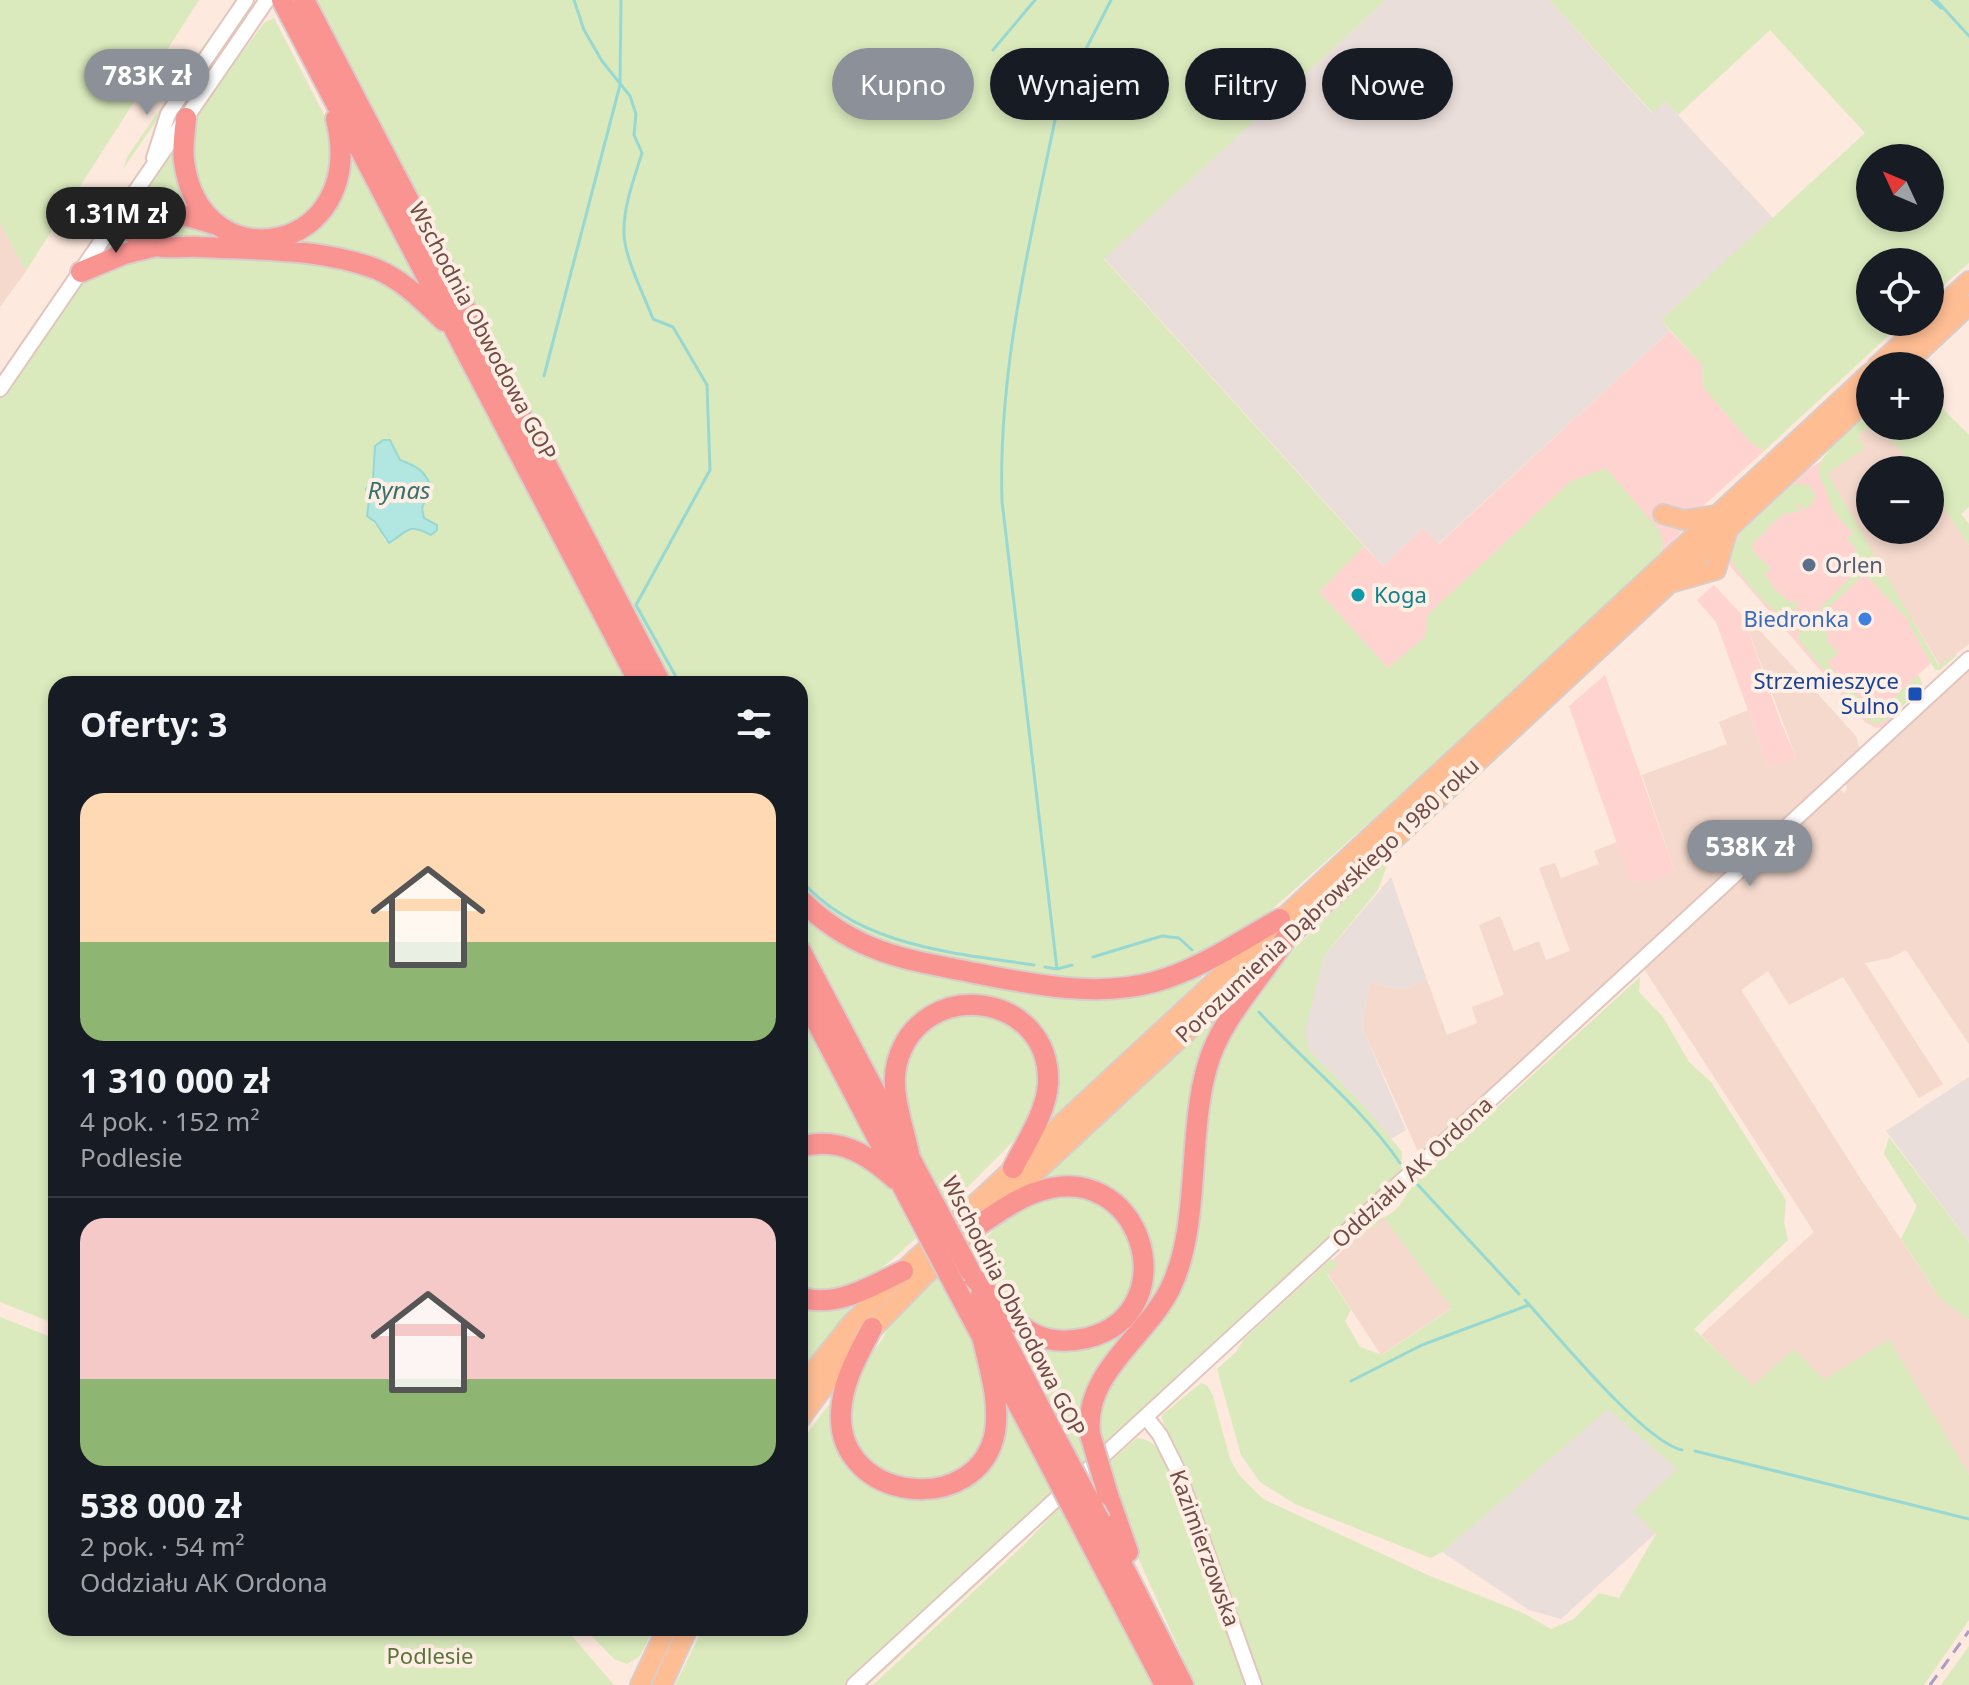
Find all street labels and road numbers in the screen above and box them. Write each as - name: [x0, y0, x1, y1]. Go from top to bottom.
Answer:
- street label: Wschodnia Obwodowa GOP: [403, 196, 565, 465]
- street label: Porozumienia Dąbrowskiego 1980 roku: [1168, 750, 1485, 1048]
- street label: Oddziału AK Ordona: [1324, 1089, 1498, 1254]
- street label: Wschodnia Obwodowa GOP: [936, 1170, 1094, 1441]
- street label: Kazimierzowska: [1164, 1465, 1248, 1630]

